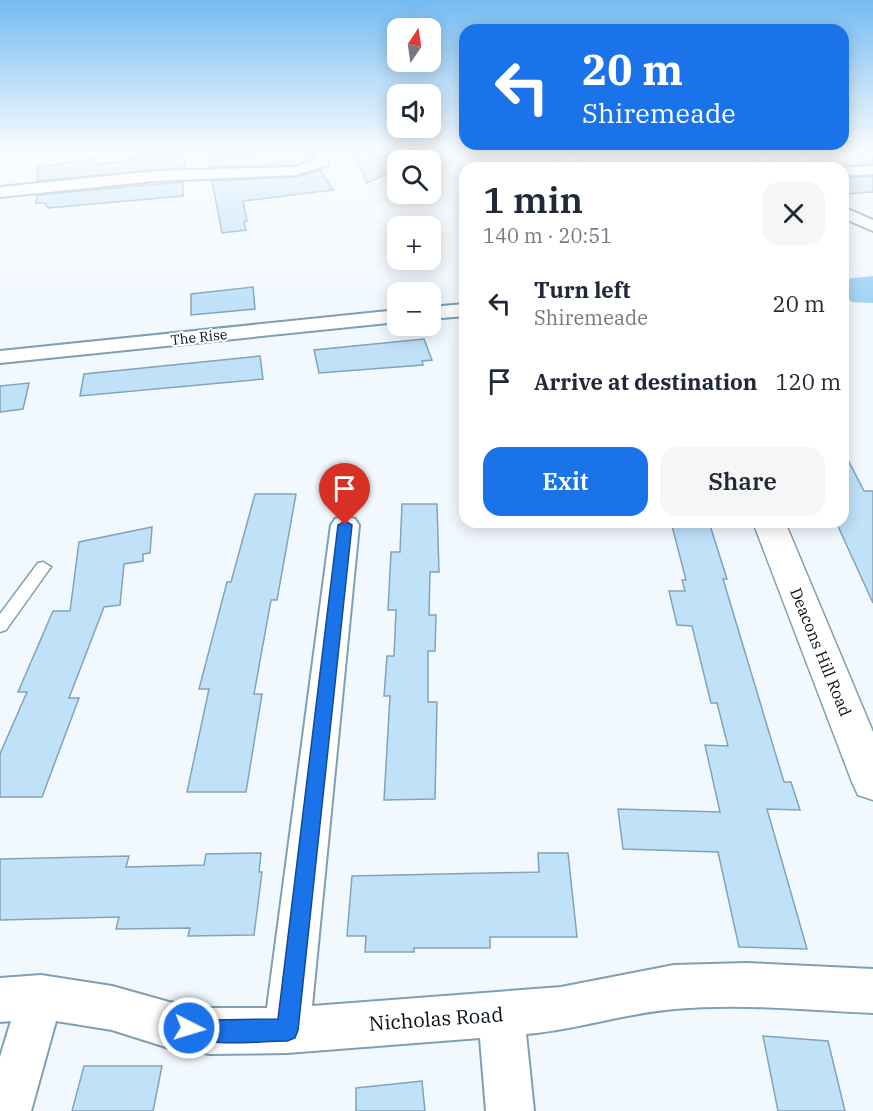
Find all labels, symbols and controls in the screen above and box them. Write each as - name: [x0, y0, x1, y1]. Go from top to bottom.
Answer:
- north arrow: [387, 18, 441, 72]
- map controls: [387, 18, 441, 336]
- text: 20 m: [582, 42, 683, 97]
- icon: left: [483, 48, 561, 126]
- button: sound: [387, 84, 441, 138]
- text: Shiremeade: [582, 95, 736, 130]
- button: search: [387, 150, 441, 204]
- text: 1 min: [483, 176, 583, 223]
- button: close: [762, 182, 825, 245]
- button: +: [387, 216, 441, 270]
- text: 140 m · 20:51: [483, 222, 612, 249]
- text: Turn left: [534, 275, 630, 304]
- button: −: [387, 282, 441, 336]
- icon: left: [483, 287, 516, 320]
- text: 20 m: [773, 289, 825, 318]
- text: Shiremeade: [534, 304, 648, 331]
- street label: The Rise: [170, 325, 228, 349]
- icon: arrive: [483, 365, 516, 398]
- text: Arrive at destination: [534, 367, 757, 396]
- text: 120 m: [775, 367, 841, 396]
- button: Exit: [483, 447, 648, 516]
- button: Share: [660, 447, 825, 516]
- pin: [319, 463, 370, 525]
- icon: arrive: [328, 472, 361, 505]
- street label: Deacons Hill Road: [786, 585, 856, 719]
- position arrow: [157, 996, 221, 1060]
- street label: Nicholas Road: [368, 1000, 504, 1037]

